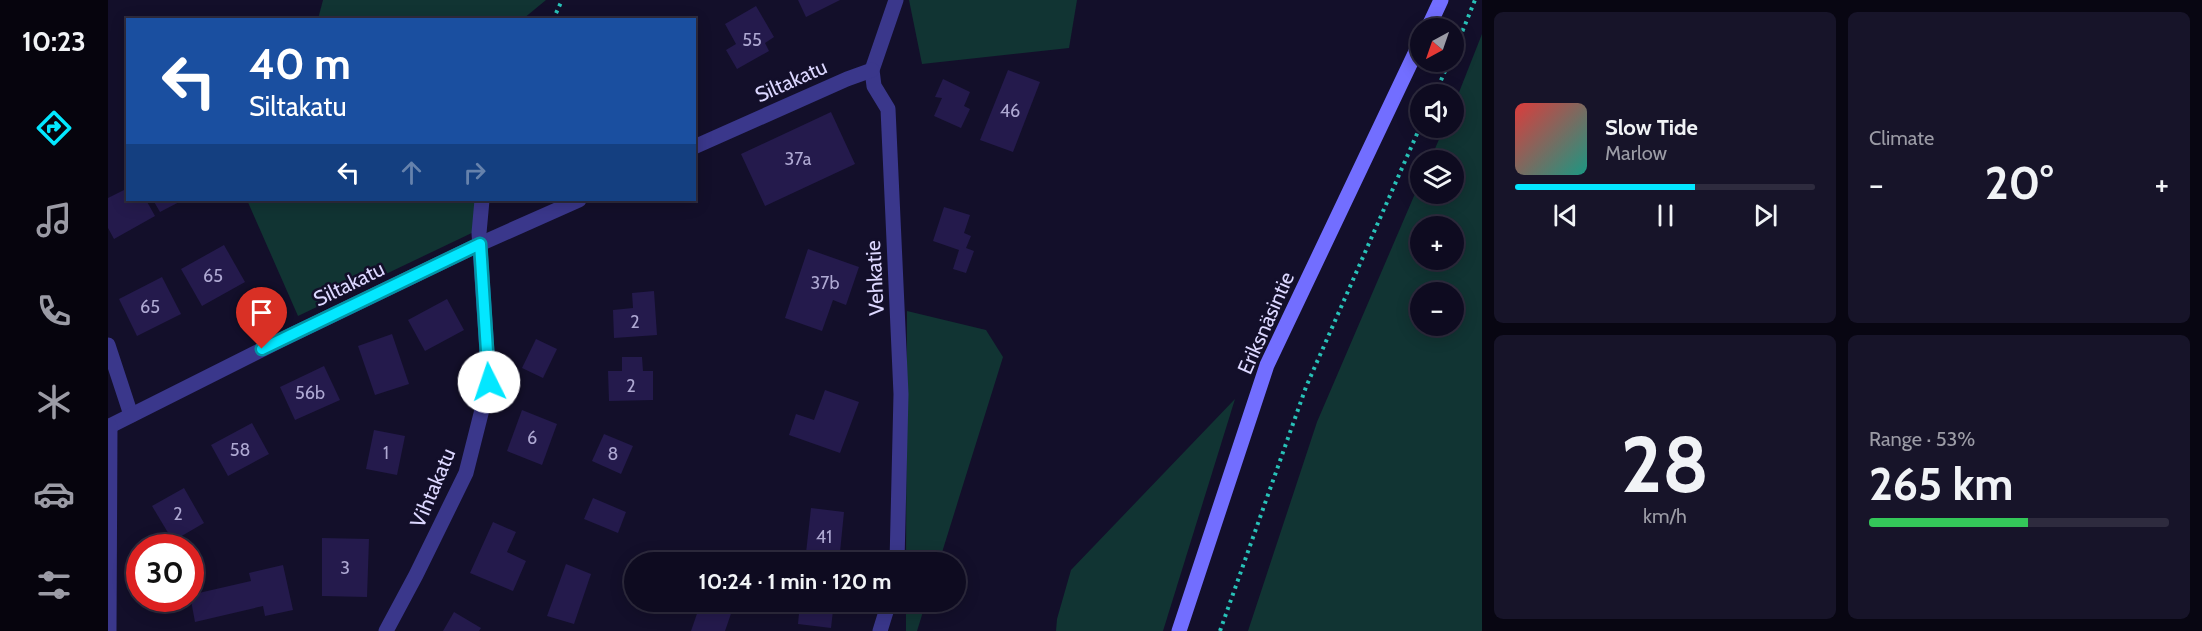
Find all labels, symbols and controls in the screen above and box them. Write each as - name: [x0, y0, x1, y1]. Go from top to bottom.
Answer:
- north arrow: [1410, 18, 1464, 72]
- map controls: [1410, 18, 1464, 336]
- text: 10:23: [22, 25, 86, 58]
- house number: 55: [742, 29, 762, 51]
- text: 40 m: [249, 38, 351, 90]
- icon: left: [150, 42, 228, 120]
- street label: Siltakatu: [751, 54, 831, 107]
- button: sound: [1410, 84, 1464, 138]
- text: Siltakatu: [249, 90, 347, 123]
- house number: 46: [1000, 100, 1020, 122]
- icon: directions: [33, 107, 75, 149]
- text: Slow Tide: [1605, 114, 1698, 141]
- text: Climate: [1869, 126, 1934, 150]
- text: Marlow: [1605, 141, 1667, 165]
- house number: 37a: [785, 148, 812, 170]
- button: layers: [1410, 150, 1464, 204]
- icon: left: [332, 156, 365, 189]
- icon: ahead: [395, 156, 428, 189]
- icon: right: [458, 156, 491, 189]
- text: 20°: [1985, 156, 2053, 210]
- text: −: [1869, 164, 1884, 204]
- text: +: [2154, 164, 2169, 204]
- icon: music: [33, 199, 75, 241]
- icon: previous: [1549, 199, 1582, 232]
- icon: pause: [1649, 199, 1682, 232]
- icon: next: [1749, 199, 1782, 232]
- button: +: [1410, 216, 1464, 270]
- street label: Vehkatie: [860, 240, 889, 316]
- street label: Siltakatu: [309, 256, 388, 311]
- house number: 65: [203, 265, 223, 287]
- street label: Eriksnäsintie: [1232, 267, 1299, 378]
- house number: 37b: [811, 272, 839, 294]
- button: −: [1410, 282, 1464, 336]
- pin: [236, 287, 287, 349]
- icon: phone: [33, 290, 75, 332]
- house number: 65: [140, 296, 160, 318]
- icon: arrive: [245, 296, 278, 329]
- house number: 2: [630, 311, 640, 333]
- position arrow: [457, 350, 521, 414]
- house number: 2: [626, 375, 636, 397]
- icon: climate: [33, 381, 75, 423]
- house number: 56b: [295, 382, 325, 404]
- text: 28: [1621, 417, 1709, 512]
- house number: 6: [527, 427, 537, 449]
- text: Range · 53%: [1869, 427, 1975, 451]
- house number: 58: [230, 439, 250, 461]
- house number: 1: [383, 442, 389, 464]
- house number: 8: [608, 443, 618, 465]
- street label: Vihtakatu: [405, 444, 460, 531]
- text: 265 km: [1869, 457, 2013, 511]
- icon: car: [33, 473, 75, 515]
- house number: 2: [173, 503, 183, 525]
- text: km/h: [1643, 504, 1687, 528]
- house number: 41: [816, 526, 832, 548]
- speed limit sign: 30: [126, 534, 204, 612]
- house number: 3: [340, 557, 350, 579]
- icon: filters: [33, 564, 75, 606]
- text: 10:24 · 1 min · 120 m: [699, 568, 891, 595]

